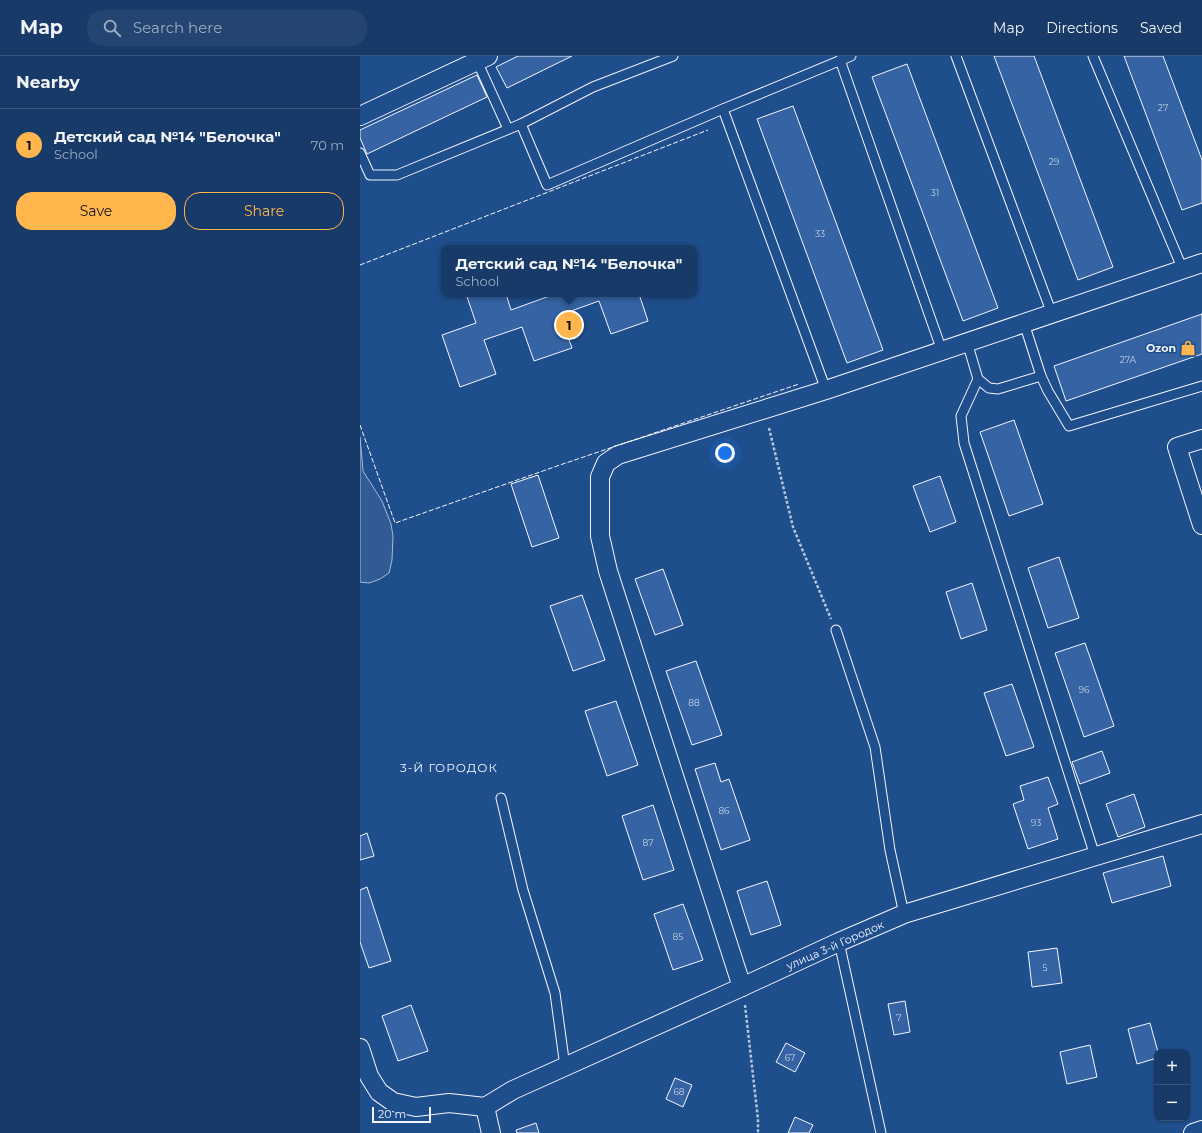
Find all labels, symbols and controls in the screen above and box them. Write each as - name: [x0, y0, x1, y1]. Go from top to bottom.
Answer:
- search box: [87, 10, 367, 46]
- text: Map: [20, 16, 63, 39]
- icon: search: [101, 17, 123, 39]
- text: Search here: [133, 18, 222, 37]
- text: Map: [993, 19, 1024, 37]
- text: Directions: [1046, 19, 1118, 37]
- text: Saved: [1140, 19, 1182, 37]
- text: Nearby: [16, 72, 80, 92]
- house number: 27: [1158, 102, 1168, 113]
- text: Детский сад №14 "Белочка": [54, 127, 281, 146]
- text: 1: [26, 137, 32, 153]
- text: 70 m: [311, 137, 344, 153]
- text: School: [54, 146, 98, 162]
- house number: 29: [1049, 156, 1060, 167]
- house number: 31: [931, 187, 939, 198]
- button: Save: [16, 192, 176, 230]
- button: Share: [184, 192, 344, 230]
- house number: 33: [815, 228, 825, 239]
- popup: [441, 245, 697, 297]
- text: Детский сад №14 "Белочка": [456, 254, 682, 273]
- text: School: [456, 273, 499, 289]
- pin: 1: [556, 310, 582, 340]
- shop icon: Ozon: [1179, 339, 1197, 357]
- place label: Ozon: [1146, 341, 1176, 355]
- house number: 27А: [1120, 354, 1137, 365]
- your location: [715, 443, 735, 463]
- house number: 96: [1079, 684, 1090, 695]
- house number: 88: [688, 697, 700, 708]
- district label: 3-Й ГОРОДОК: [400, 760, 498, 775]
- house number: 86: [718, 805, 730, 816]
- house number: 93: [1031, 817, 1041, 828]
- house number: 87: [642, 837, 654, 848]
- street label: улица 3-й Городок: [783, 917, 886, 973]
- house number: 85: [673, 931, 683, 942]
- house number: 5: [1042, 962, 1048, 973]
- house number: 7: [896, 1012, 902, 1023]
- map controls: [1154, 1049, 1190, 1121]
- button: +: [1154, 1049, 1190, 1085]
- house number: 67: [785, 1052, 795, 1063]
- button: −: [1154, 1085, 1190, 1121]
- house number: 68: [673, 1086, 685, 1097]
- scale bar: [372, 1105, 431, 1124]
- text: 20 m: [378, 1107, 406, 1121]

